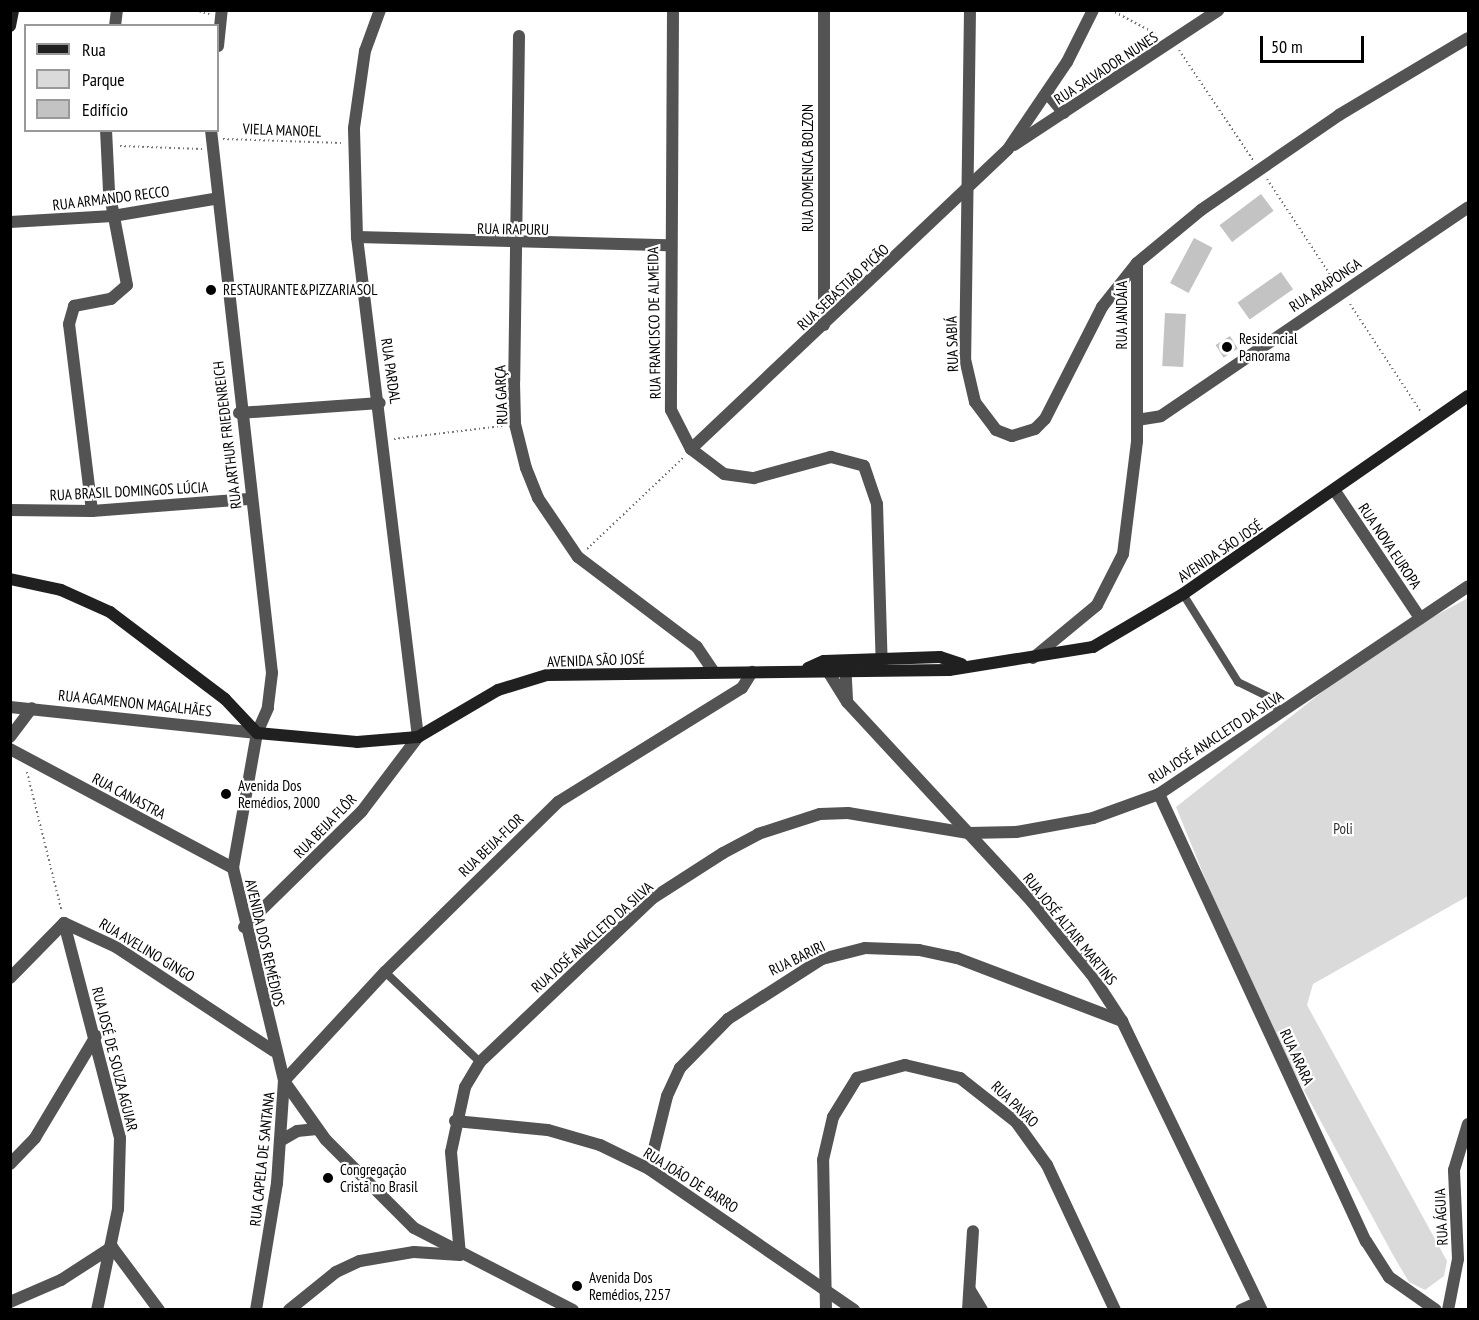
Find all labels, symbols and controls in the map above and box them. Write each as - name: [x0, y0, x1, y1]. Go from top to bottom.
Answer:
- legend: [24, 24, 219, 132]
- scale bar: [1263, 24, 1366, 62]
- street label: RUA SALVADOR NUNES: [1051, 28, 1161, 108]
- text: 50 m: [1271, 35, 1303, 58]
- text: Rua: [82, 38, 106, 61]
- text: Parque: [82, 68, 125, 91]
- text: Edifício: [82, 98, 128, 121]
- street label: RUA DOMENICA BOLZON: [799, 103, 817, 233]
- street label: VIELA MANOEL: [242, 120, 322, 140]
- street label: RUA ARMANDO RECCO: [51, 182, 171, 214]
- street label: RUA IRAPURU: [477, 219, 549, 239]
- street label: RUA SEBASTIÃO PICÃO: [793, 240, 893, 334]
- street label: RUA FRANCISCO DE ALMEIDA: [644, 246, 664, 400]
- street label: RUA ARAPONGA: [1285, 254, 1365, 316]
- street label: RUA JANDÁIA: [1113, 280, 1131, 350]
- place label: RESTAURANTE&PIZZARIASOL: [223, 281, 378, 299]
- marker: RESTAURANTE&PIZZARIASOL: [204, 283, 218, 297]
- street label: RUA SABIÁ: [942, 315, 962, 373]
- place label: Residencial Panorama: [1239, 329, 1297, 364]
- street label: RUA PARDAL: [377, 337, 405, 405]
- marker: Residencial Panorama: [1220, 340, 1234, 354]
- street label: RUA ARTHUR FRIEDENREICH: [209, 360, 245, 510]
- street label: RUA GARÇA: [491, 365, 511, 425]
- street label: RUA BRASIL DOMINGOS LÚCIA: [49, 478, 209, 504]
- street label: RUA NOVA EUROPA: [1355, 499, 1425, 593]
- street label: AVENIDA SÃO JOSÉ: [1174, 516, 1266, 586]
- street label: AVENIDA SÃO JOSÉ: [546, 649, 646, 671]
- street label: RUA AGAMENON MAGALHÃES: [57, 686, 213, 720]
- street label: RUA JOSÉ ANACLETO DA SILVA: [1145, 686, 1287, 788]
- street label: RUA CANASTRA: [89, 769, 169, 823]
- place label: Avenida Dos Remédios, 2000: [238, 776, 321, 811]
- marker: Avenida Dos Remédios, 2000: [219, 787, 233, 801]
- street label: RUA BEIJA FLÔR: [290, 790, 360, 862]
- street label: RUA BEIJA-FLOR: [455, 809, 527, 881]
- park label: Poli: [1333, 820, 1353, 838]
- street label: RUA JOSÉ ALTAIR MARTINS: [1019, 869, 1121, 989]
- street label: AVENIDA DOS REMÉDIOS: [242, 877, 288, 1009]
- street label: RUA JOSÉ ANACLETO DA SILVA: [527, 877, 657, 997]
- street label: RUA AVELINO GINGO: [96, 914, 198, 986]
- street label: RUA BARIRI: [766, 937, 828, 979]
- street label: RUA JOSÉ DE SOUZA AGUIAR: [88, 984, 142, 1134]
- street label: RUA ARARA: [1276, 1026, 1318, 1088]
- street label: RUA PAVÃO: [987, 1077, 1043, 1131]
- street label: RUA CAPELA DE SANTANA: [246, 1090, 278, 1228]
- street label: RUA JOÃO DE BARRO: [640, 1144, 742, 1216]
- place label: Congregação Cristã no Brasil: [340, 1160, 418, 1195]
- marker: Congregação Cristã no Brasil: [321, 1171, 335, 1185]
- street label: RUA ÁGUIA: [1430, 1188, 1452, 1246]
- place label: Avenida Dos Remédios, 2257: [589, 1268, 672, 1303]
- marker: Avenida Dos Remédios, 2257: [570, 1279, 584, 1293]

